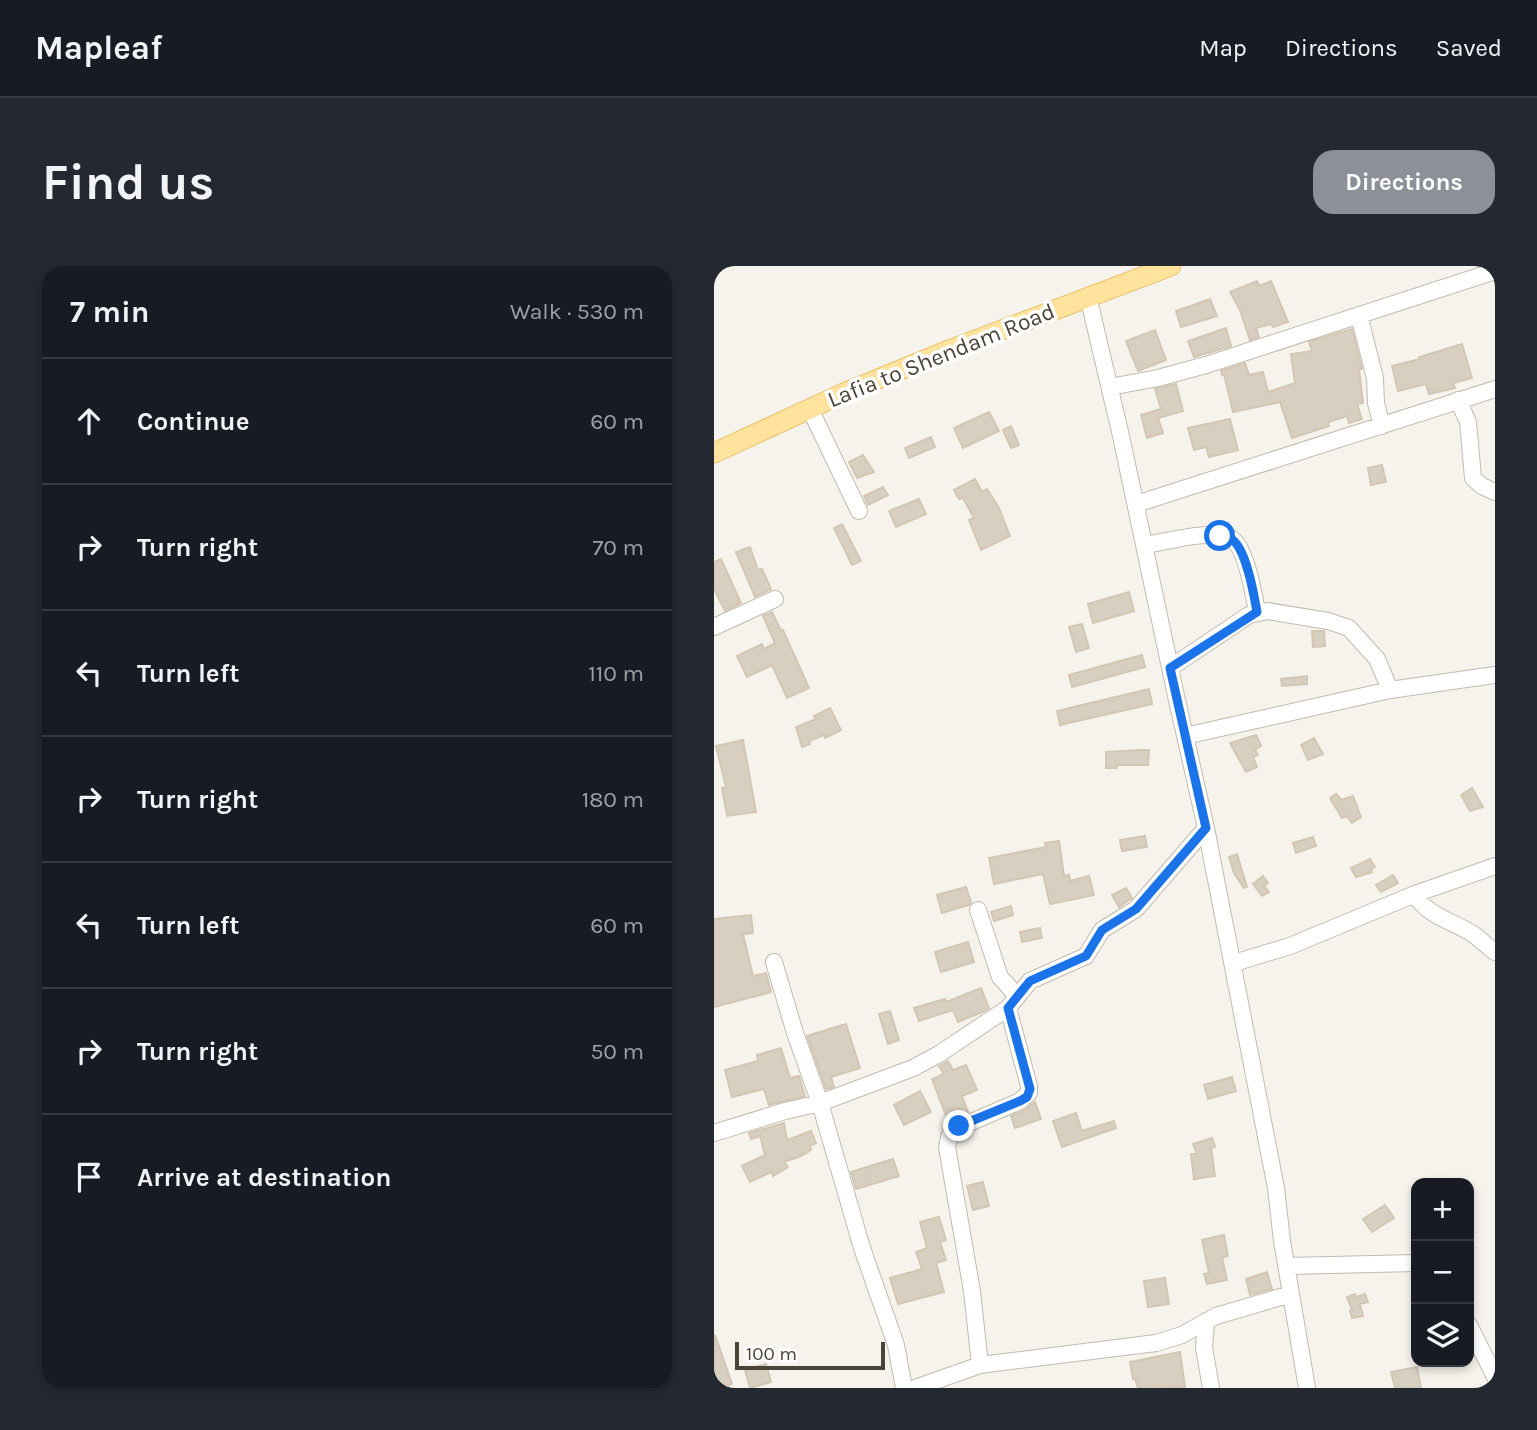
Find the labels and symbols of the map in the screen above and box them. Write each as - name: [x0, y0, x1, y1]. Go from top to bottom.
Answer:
- street label: Lafia to Shendam Road: [824, 297, 1059, 413]
- route start: [1204, 520, 1235, 551]
- route end: [943, 1110, 974, 1141]
- scale bar: [735, 1339, 886, 1371]

